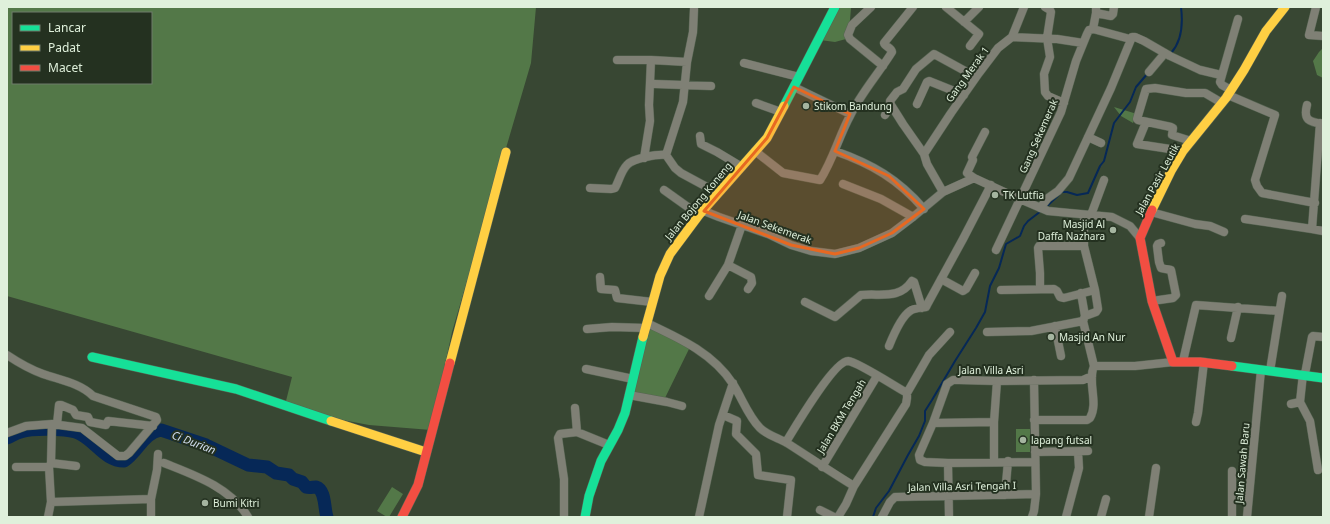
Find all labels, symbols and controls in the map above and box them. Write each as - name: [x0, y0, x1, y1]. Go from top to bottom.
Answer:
- legend: [12, 12, 152, 84]
- text: Lancar: [48, 19, 86, 36]
- text: Padat: [48, 39, 81, 56]
- street label: Gang Merak 1: [942, 43, 992, 105]
- text: Macet: [48, 59, 83, 76]
- street label: Gang Sekemerak: [1015, 96, 1061, 175]
- place label: Stikom Bandung: [814, 99, 892, 113]
- marker: Stikom Bandung: [801, 101, 811, 111]
- street label: Jalan Pasir Leutik: [1131, 140, 1183, 218]
- street label: Jalan Bojong Koneng: [661, 159, 735, 244]
- place label: TK Lutfia: [1003, 188, 1044, 202]
- marker: TK Lutfia: [990, 190, 1000, 200]
- street label: Jalan Sekemerak: [735, 207, 814, 247]
- place label: Masjid Al Daffa Nazhara: [1038, 217, 1105, 243]
- marker: Masjid Al Daffa Nazhara: [1108, 225, 1118, 235]
- place label: Masjid An Nur: [1059, 330, 1125, 344]
- marker: Masjid An Nur: [1046, 332, 1056, 342]
- street label: Jalan Villa Asri: [957, 363, 1024, 377]
- street label: Jalan BKM Tengah: [813, 376, 869, 457]
- street label: Jalan Sawah Baru: [1231, 422, 1253, 505]
- water label: Ci Durian: [170, 427, 218, 457]
- place label: lapang futsal: [1031, 433, 1092, 447]
- marker: lapang futsal: [1018, 435, 1028, 445]
- street label: Jalan Villa Asri Tengah I: [907, 478, 1016, 494]
- place label: Bumi Kitri: [213, 496, 259, 510]
- marker: Bumi Kitri: [200, 498, 210, 508]

